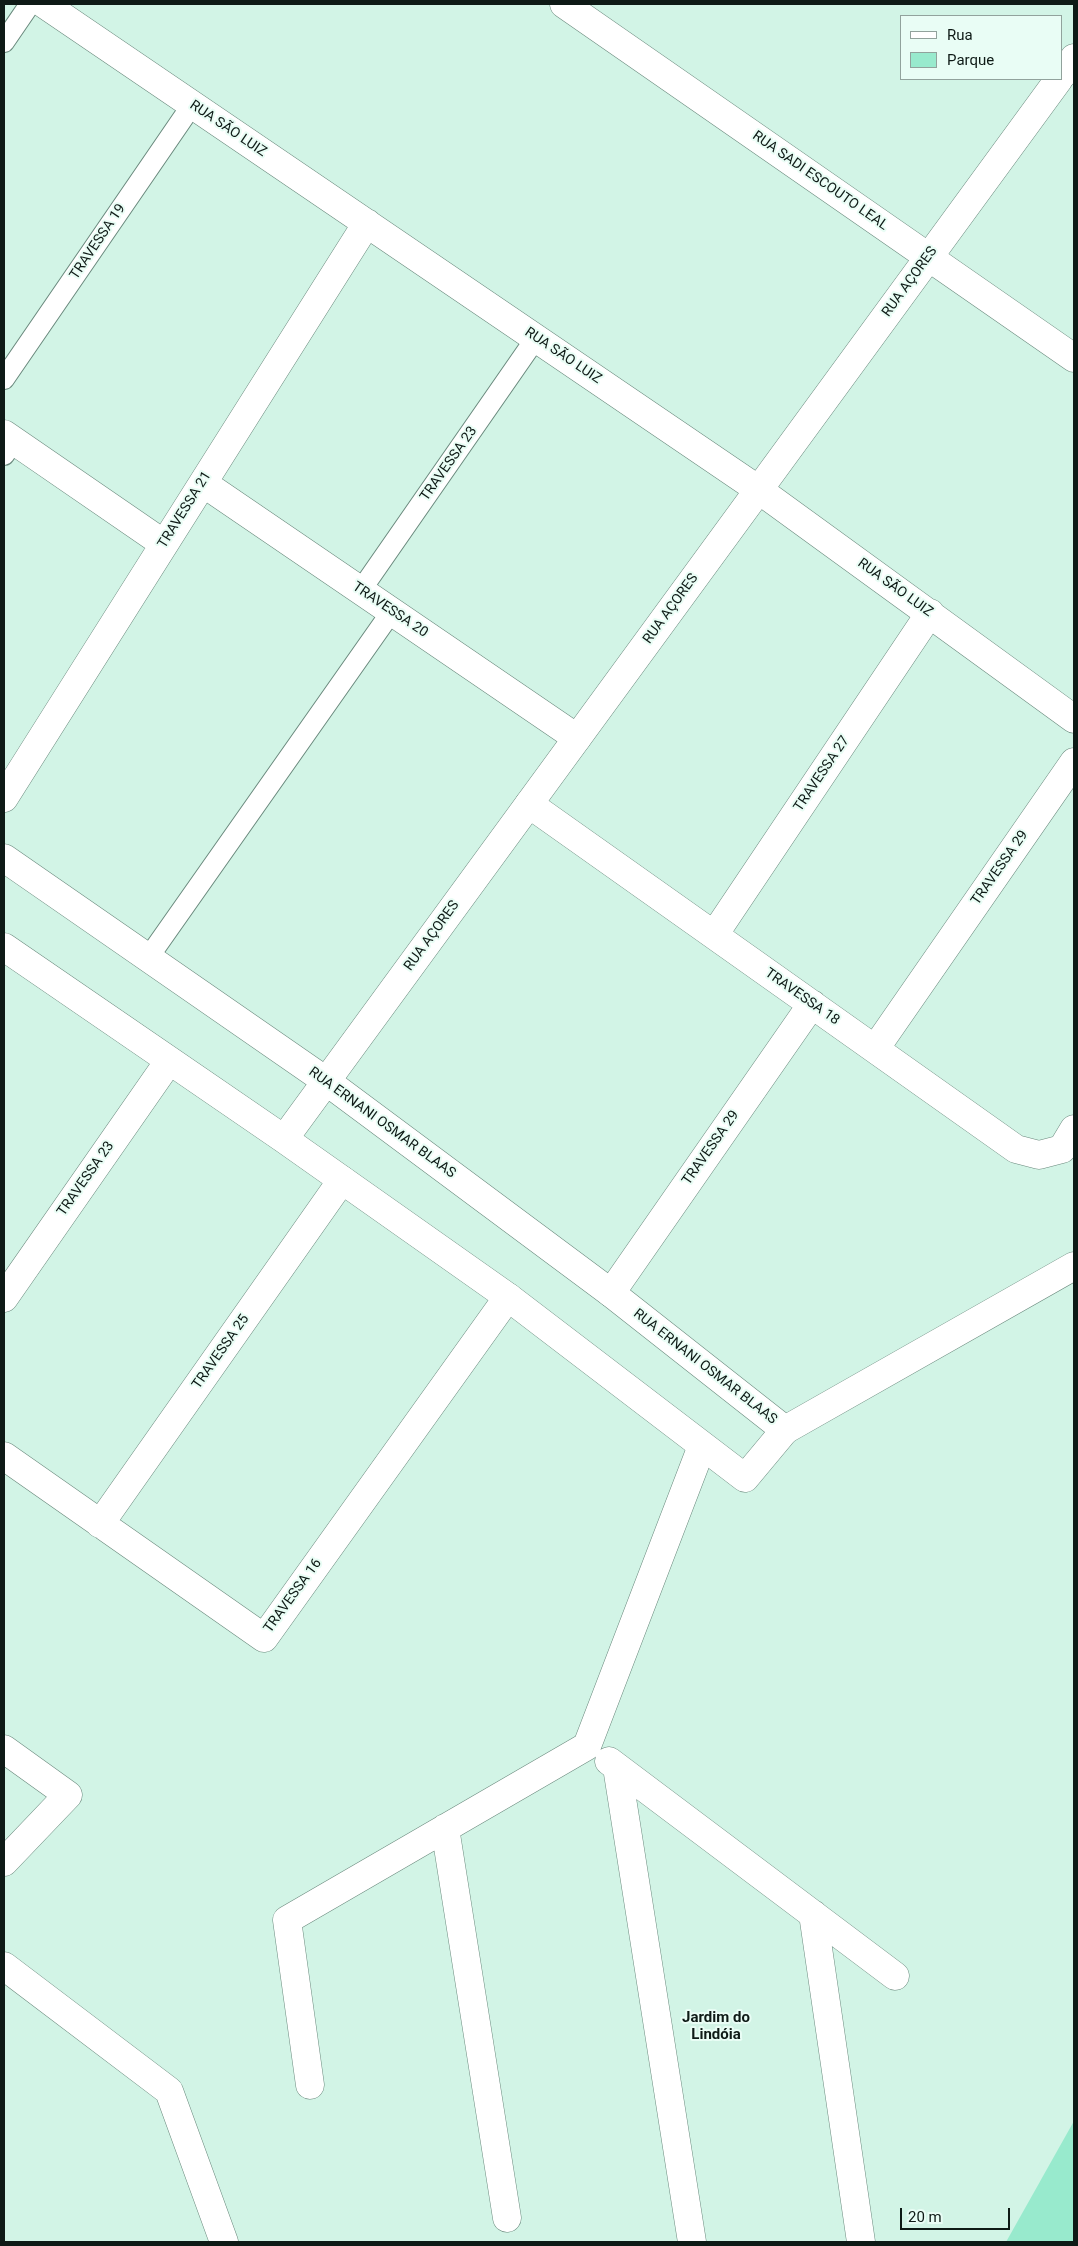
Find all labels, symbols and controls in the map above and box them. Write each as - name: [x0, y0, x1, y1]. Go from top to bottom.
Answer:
- legend: [900, 15, 1063, 80]
- text: Rua: [947, 26, 973, 44]
- text: Parque: [947, 51, 994, 69]
- street label: RUA SÃO LUIZ: [186, 97, 270, 161]
- street label: RUA SADI ESCOUTO LEAL: [749, 128, 891, 234]
- street label: TRAVESSA 19: [67, 201, 129, 283]
- street label: RUA AÇORES: [879, 244, 941, 320]
- street label: RUA SÃO LUIZ: [521, 324, 605, 388]
- street label: TRAVESSA 23: [417, 423, 481, 505]
- street label: TRAVESSA 21: [155, 469, 215, 551]
- street label: RUA SÃO LUIZ: [854, 555, 936, 621]
- street label: RUA AÇORES: [640, 571, 702, 647]
- street label: TRAVESSA 20: [349, 579, 431, 641]
- street label: TRAVESSA 27: [791, 733, 853, 815]
- street label: TRAVESSA 29: [968, 827, 1032, 909]
- street label: RUA AÇORES: [401, 898, 463, 974]
- street label: TRAVESSA 18: [761, 965, 843, 1029]
- street label: RUA ERNANI OSMAR BLAAS: [305, 1064, 459, 1182]
- street label: TRAVESSA 29: [679, 1107, 743, 1189]
- street label: TRAVESSA 23: [54, 1138, 118, 1220]
- street label: RUA ERNANI OSMAR BLAAS: [630, 1306, 780, 1428]
- street label: TRAVESSA 25: [189, 1311, 253, 1393]
- street label: TRAVESSA 16: [261, 1556, 325, 1636]
- district label: Jardim do Lindóia: [682, 2009, 750, 2044]
- scale bar: [903, 2198, 1013, 2230]
- text: 20 m: [908, 2208, 942, 2226]

